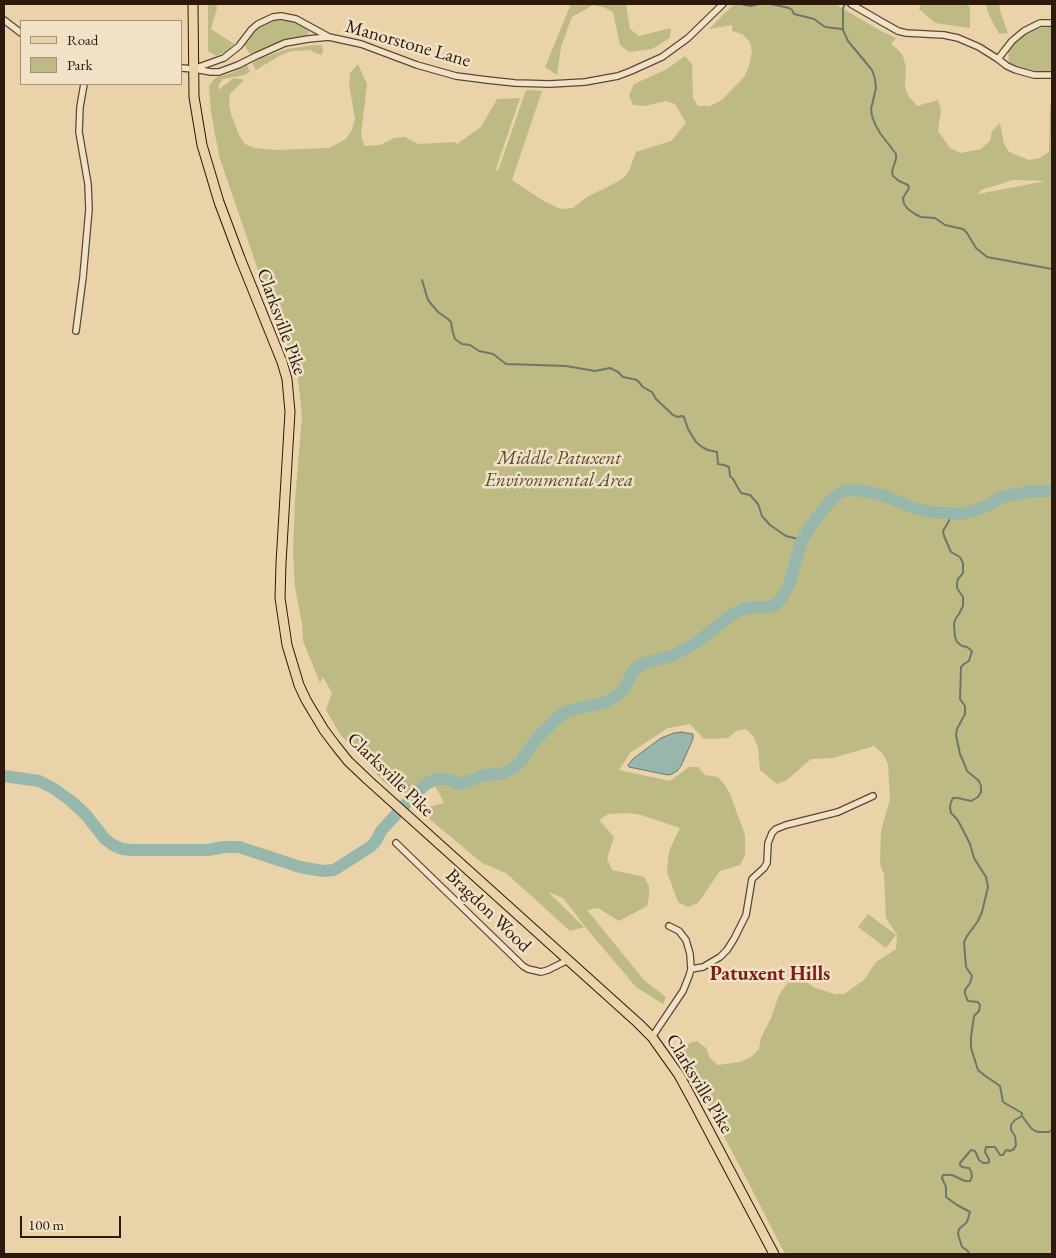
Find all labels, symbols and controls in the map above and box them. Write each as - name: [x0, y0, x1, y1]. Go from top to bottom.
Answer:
- street label: Manorstone Lane: [343, 15, 473, 73]
- legend: [20, 20, 182, 85]
- text: Road: [67, 30, 98, 49]
- text: Park: [67, 55, 93, 74]
- street label: Clarksville Pike: [251, 266, 311, 378]
- park label: Middle Patuxent Environmental Area: [485, 448, 633, 492]
- street label: Clarksville Pike: [342, 728, 438, 822]
- street label: Bragdon Wood: [440, 865, 536, 957]
- district label: Patuxent Hills: [710, 963, 830, 987]
- street label: Clarksville Pike: [660, 1030, 738, 1138]
- scale bar: [22, 1206, 124, 1238]
- text: 100 m: [28, 1215, 64, 1234]

